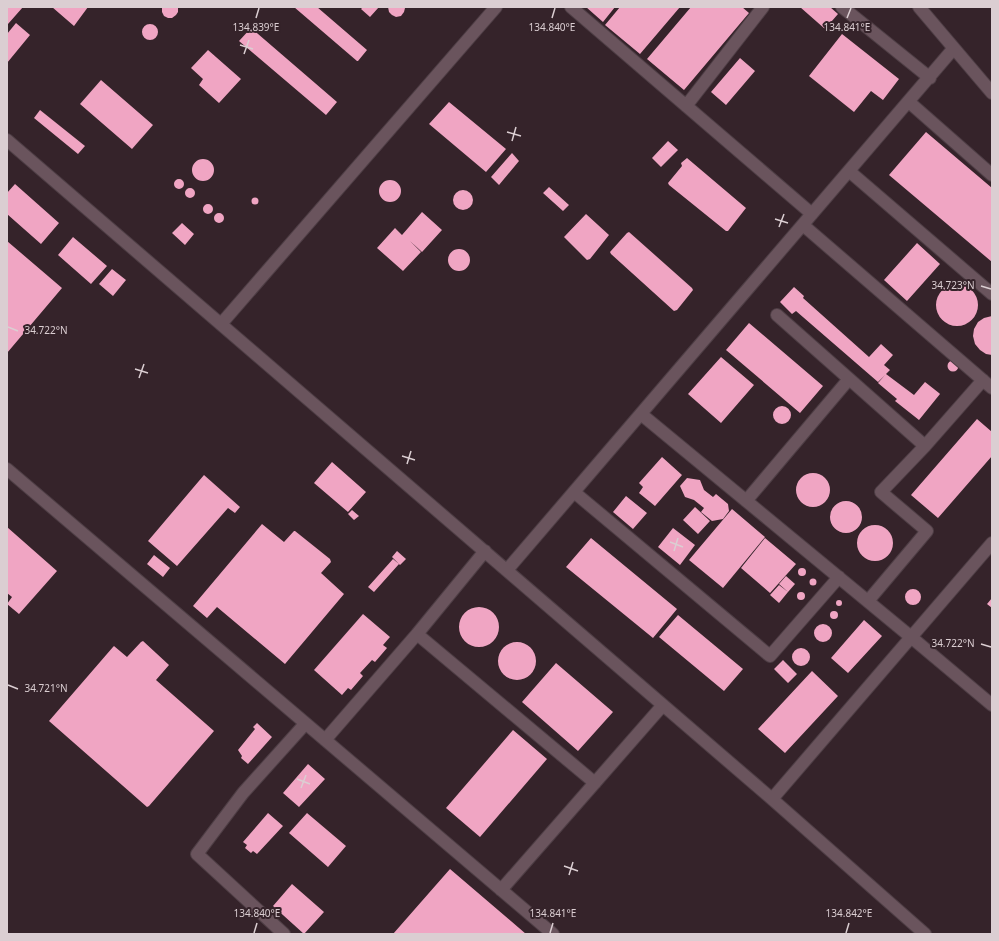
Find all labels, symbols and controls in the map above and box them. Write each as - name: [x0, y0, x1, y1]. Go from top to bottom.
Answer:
- text: 134.839°E: [233, 20, 279, 34]
- text: 134.840°E: [529, 20, 575, 34]
- text: 134.841°E: [824, 20, 870, 34]
- text: 34.723°N: [931, 278, 975, 292]
- text: 34.722°N: [24, 323, 68, 337]
- text: 34.722°N: [931, 636, 975, 650]
- text: 34.721°N: [24, 681, 68, 695]
- text: 134.840°E: [234, 906, 280, 920]
- text: 134.841°E: [530, 906, 576, 920]
- text: 134.842°E: [826, 906, 872, 920]

